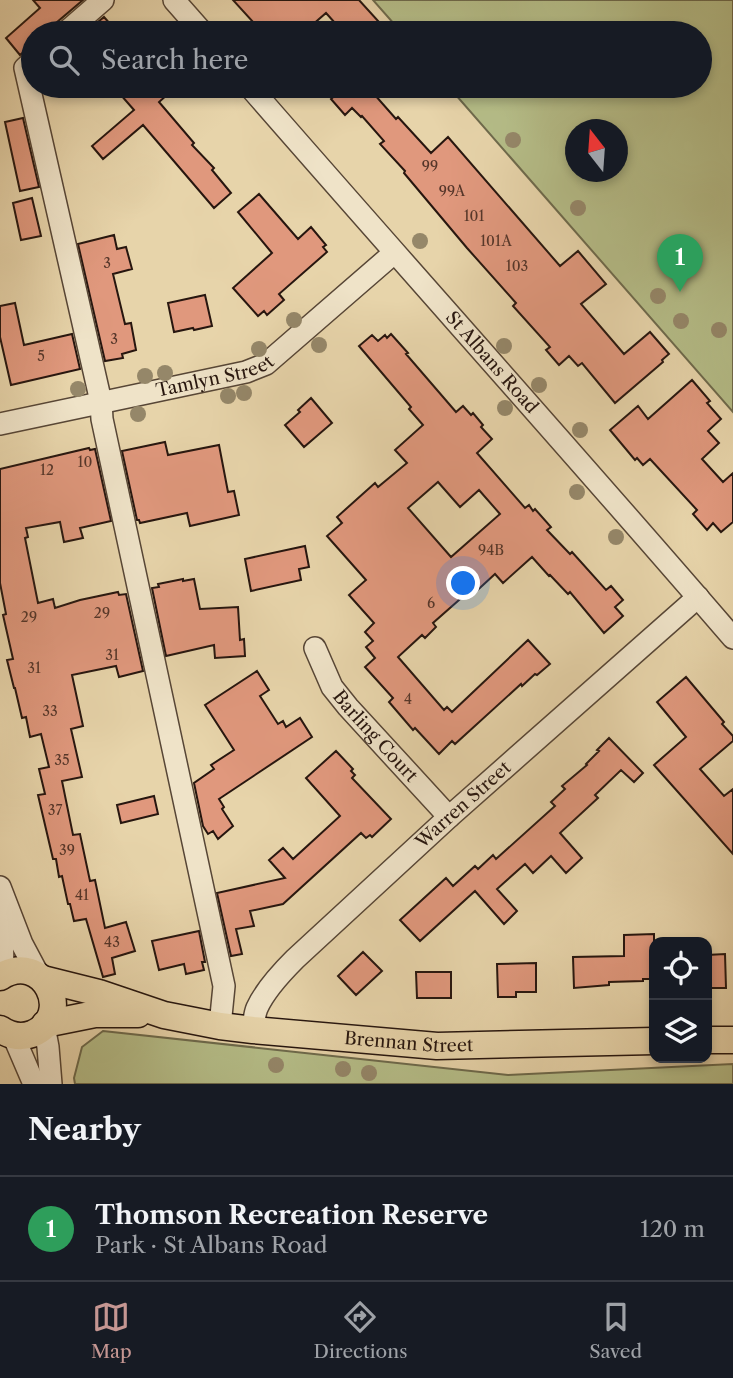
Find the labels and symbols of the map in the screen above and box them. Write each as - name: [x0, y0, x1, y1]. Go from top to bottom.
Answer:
- north arrow: [565, 119, 628, 182]
- house number: 99: [422, 157, 438, 175]
- house number: 99A: [439, 182, 466, 200]
- house number: 101: [464, 207, 484, 225]
- house number: 101A: [480, 232, 512, 250]
- pin: 1: [657, 234, 703, 292]
- house number: 3: [103, 254, 111, 272]
- house number: 103: [506, 257, 528, 275]
- street label: St Albans Road: [441, 307, 543, 418]
- house number: 3: [110, 330, 118, 348]
- house number: 5: [37, 347, 45, 365]
- street label: Tamlyn Street: [154, 351, 279, 402]
- house number: 10: [78, 453, 92, 471]
- house number: 12: [40, 461, 54, 479]
- house number: 94B: [478, 541, 504, 559]
- your location: [446, 566, 480, 600]
- house number: 6: [427, 594, 435, 612]
- house number: 29: [94, 604, 110, 622]
- house number: 29: [21, 608, 37, 626]
- house number: 31: [105, 646, 119, 664]
- house number: 31: [27, 659, 41, 677]
- street label: Barling Court: [328, 686, 423, 787]
- house number: 4: [404, 690, 412, 708]
- house number: 33: [42, 702, 58, 720]
- house number: 35: [54, 751, 70, 769]
- street label: Warren Street: [411, 756, 516, 854]
- house number: 37: [48, 801, 62, 819]
- house number: 39: [59, 841, 75, 859]
- house number: 41: [75, 886, 89, 904]
- house number: 43: [104, 933, 120, 951]
- street label: Brennan Street: [343, 1027, 474, 1057]

